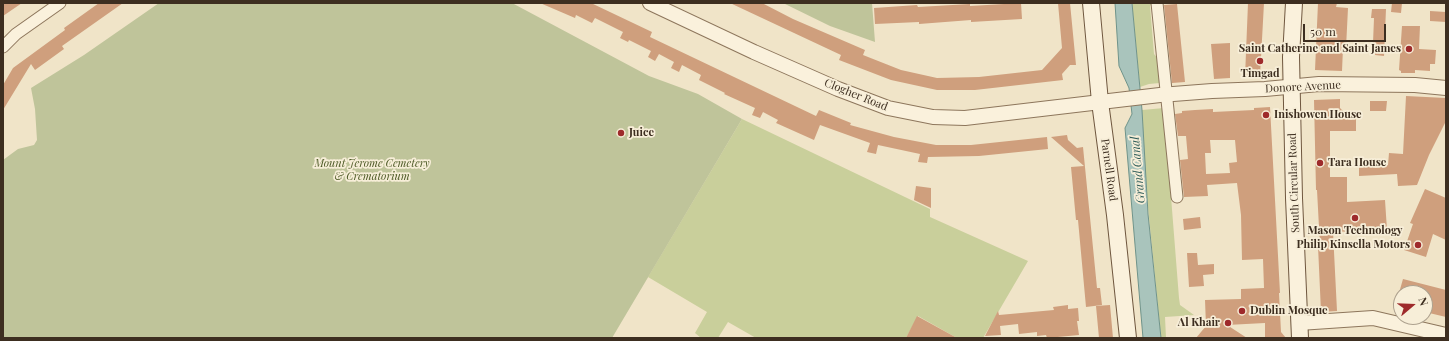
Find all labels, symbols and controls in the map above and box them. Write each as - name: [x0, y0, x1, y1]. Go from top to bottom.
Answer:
- scale bar: [1305, 16, 1388, 42]
- text: 50 m: [1310, 23, 1336, 39]
- place label: Saint Catherine and Saint James: [1239, 42, 1401, 56]
- marker: Saint Catherine and Saint James: [1404, 44, 1414, 54]
- marker: Timgad: [1255, 56, 1265, 66]
- place label: Timgad: [1241, 67, 1279, 81]
- street label: Clogher Road: [822, 76, 890, 114]
- street label: Donore Avenue: [1265, 78, 1341, 96]
- place label: Inishowen House: [1274, 108, 1362, 122]
- marker: Inishowen House: [1261, 110, 1271, 120]
- place label: Juice: [629, 126, 654, 140]
- marker: Juice: [616, 128, 626, 138]
- street label: South Circular Road: [1286, 133, 1302, 233]
- water label: Grand Canal: [1128, 136, 1148, 204]
- street label: Parnell Road: [1098, 138, 1120, 202]
- place label: Tara House: [1328, 156, 1386, 170]
- park label: Mount Jerome Cemetery & Crematorium: [314, 157, 430, 183]
- marker: Tara House: [1315, 158, 1325, 168]
- marker: Mason Technology: [1350, 213, 1360, 223]
- place label: Mason Technology: [1307, 224, 1403, 238]
- place label: Philip Kinsella Motors: [1297, 238, 1410, 252]
- marker: Philip Kinsella Motors: [1413, 240, 1423, 250]
- north arrow: [1393, 285, 1433, 325]
- text: N: [1415, 295, 1432, 307]
- place label: Dublin Mosque: [1250, 304, 1328, 318]
- marker: Dublin Mosque: [1237, 306, 1247, 316]
- place label: Al Khair: [1178, 316, 1220, 330]
- marker: Al Khair: [1223, 318, 1233, 328]

